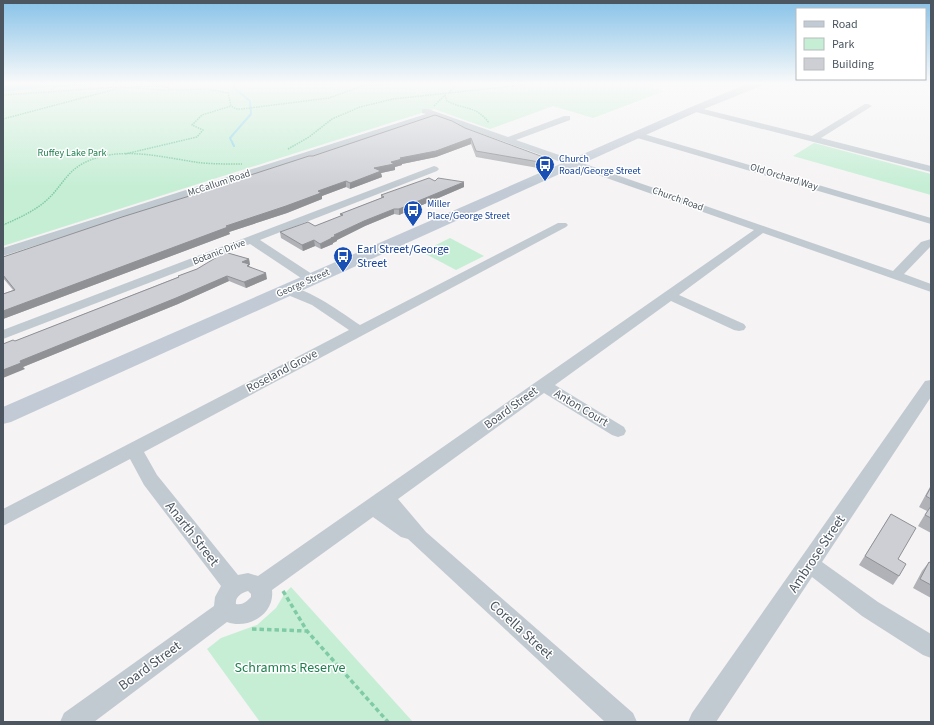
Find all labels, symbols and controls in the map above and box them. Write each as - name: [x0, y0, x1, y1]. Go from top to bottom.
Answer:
- legend: [796, 8, 926, 80]
- text: Road: [832, 16, 858, 33]
- text: Park: [832, 36, 854, 53]
- text: Building: [832, 56, 874, 73]
- park label: Ruffey Lake Park: [38, 146, 106, 160]
- place label: Church Road/George Street: [559, 152, 641, 178]
- bus stop icon: Church Road/George Street: [534, 154, 556, 182]
- street label: Old Orchard Way: [748, 160, 820, 194]
- street label: McCallum Road: [186, 166, 252, 200]
- street label: Church Road: [650, 183, 706, 215]
- place label: Miller Place/George Street: [427, 197, 510, 223]
- bus stop icon: Miller Place/George Street: [402, 199, 424, 227]
- street label: Botanic Drive: [191, 236, 247, 268]
- place label: Earl Street/George Street: [357, 241, 449, 272]
- bus stop icon: Earl Street/George Street: [332, 245, 354, 273]
- street label: George Street: [274, 265, 332, 301]
- street label: Roseland Grove: [243, 345, 321, 397]
- street label: Board Street: [481, 383, 541, 433]
- street label: Anton Court: [551, 385, 611, 431]
- street label: Anarth Street: [160, 497, 224, 571]
- street label: Ambrose Street: [784, 511, 851, 597]
- street label: Corella Street: [485, 596, 557, 664]
- street label: Board Street: [115, 636, 186, 696]
- park label: Schramms Reserve: [234, 658, 346, 678]

